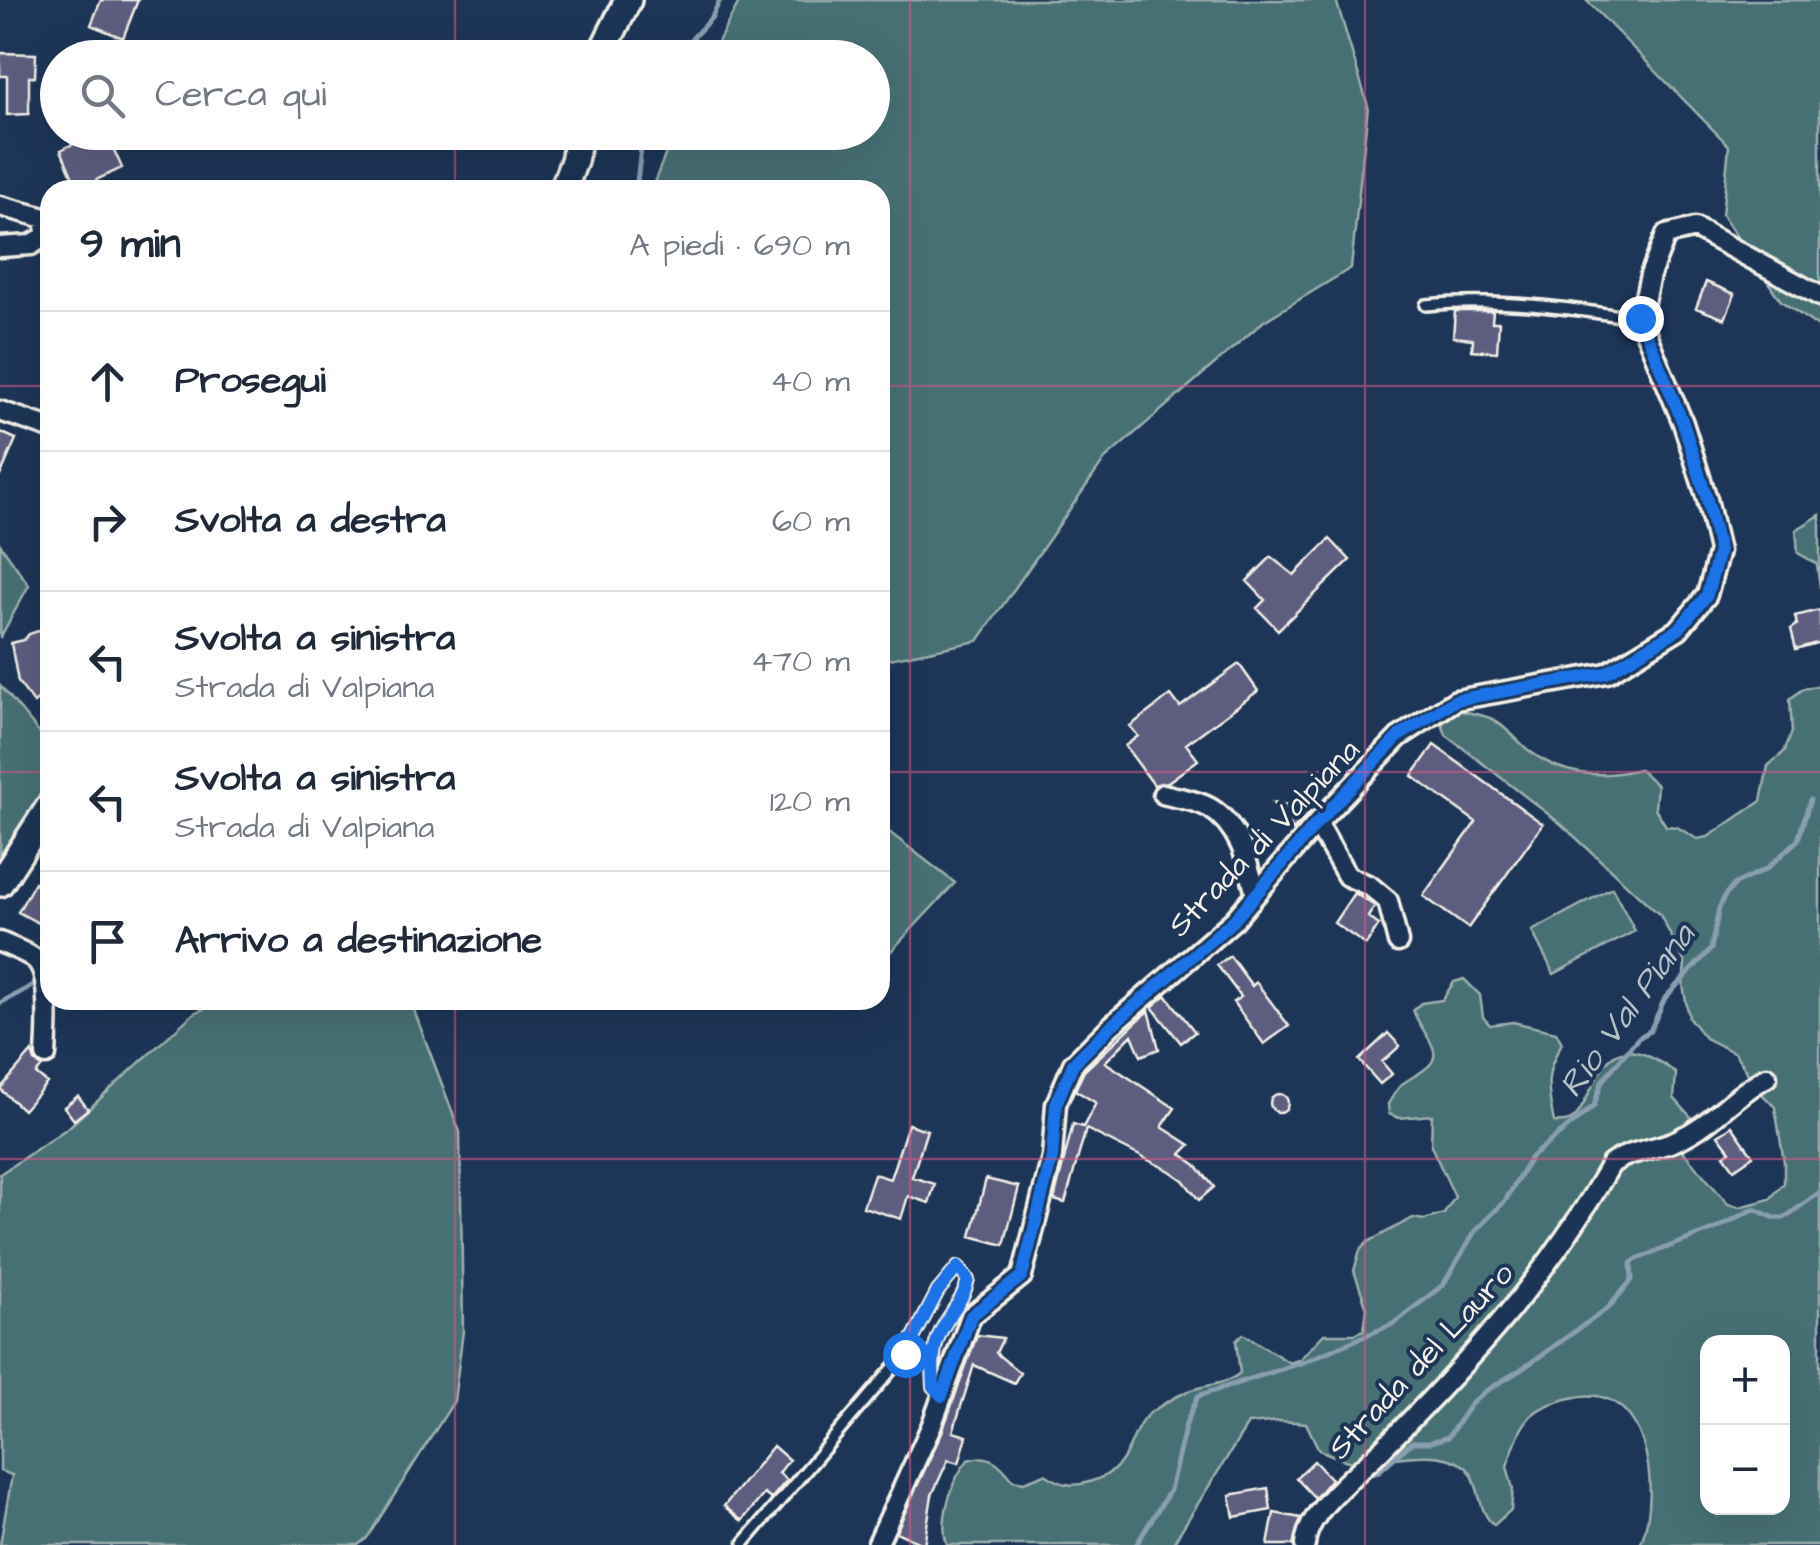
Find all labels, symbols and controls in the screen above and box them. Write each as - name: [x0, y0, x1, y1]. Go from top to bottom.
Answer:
- search box: [40, 40, 890, 150]
- icon: search: [75, 68, 130, 123]
- text: Cerca qui: [155, 69, 327, 121]
- text: 9 min: [80, 216, 181, 274]
- text: A piedi · 690 m: [629, 223, 850, 268]
- route end: [1618, 296, 1664, 342]
- icon: ahead: [80, 354, 135, 409]
- text: Prosegui: [175, 355, 326, 407]
- text: 40 m: [770, 359, 850, 404]
- icon: right: [80, 494, 135, 549]
- text: Svolta a destra: [175, 495, 446, 547]
- text: 60 m: [772, 499, 850, 544]
- text: Svolta a sinistra: [175, 613, 455, 665]
- icon: left: [80, 634, 135, 689]
- text: 470 m: [751, 639, 850, 684]
- text: Strada di Valpiana: [175, 665, 435, 710]
- street label: Strada di Valpiana: [1158, 729, 1370, 947]
- text: Svolta a sinistra: [175, 753, 455, 805]
- icon: left: [80, 774, 135, 829]
- text: 120 m: [770, 779, 850, 824]
- text: Strada di Valpiana: [175, 805, 435, 850]
- water label: Rio Val Piana: [1547, 912, 1708, 1108]
- icon: arrive: [80, 914, 135, 969]
- text: Arrivo a destinazione: [175, 915, 542, 967]
- street label: Strada del Lauro: [1318, 1252, 1524, 1470]
- route start: [883, 1332, 929, 1378]
- map controls: [1700, 1335, 1790, 1515]
- button: +: [1700, 1335, 1790, 1425]
- button: −: [1700, 1425, 1790, 1515]

